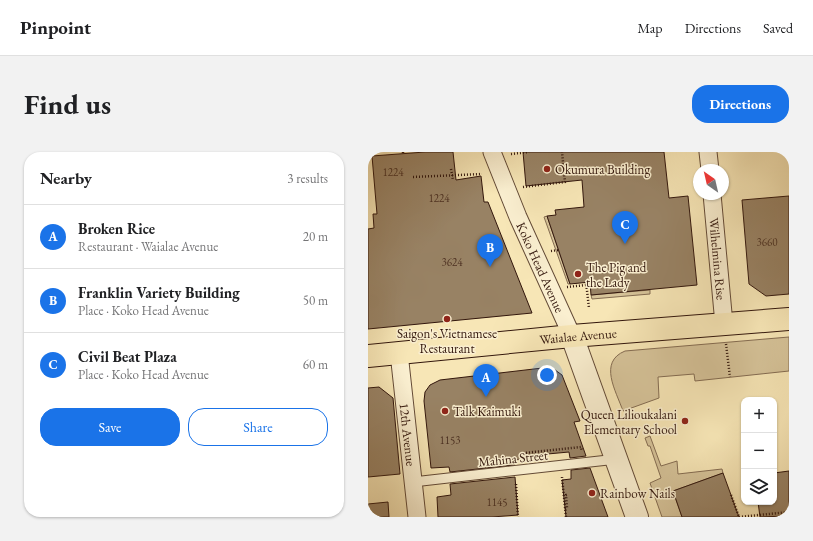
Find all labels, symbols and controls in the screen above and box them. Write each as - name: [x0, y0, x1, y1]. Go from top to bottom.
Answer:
- text: Pinpoint: [20, 15, 91, 40]
- text: Map: [637, 19, 663, 37]
- text: Directions: [685, 19, 741, 37]
- text: Saved: [763, 19, 793, 37]
- button: Directions: [692, 85, 789, 123]
- text: Find us: [24, 86, 111, 122]
- place label: Okumura Building: [555, 161, 650, 178]
- marker: Okumura Building: [542, 164, 552, 174]
- north arrow: [693, 164, 729, 200]
- house number: 1224: [382, 165, 404, 179]
- text: Nearby: [40, 167, 92, 189]
- text: 3 results: [287, 170, 328, 187]
- house number: 1224: [428, 191, 450, 205]
- pin: C: [612, 211, 638, 244]
- street label: Wilhelmina Rise: [705, 217, 730, 301]
- text: Broken Rice: [78, 219, 155, 238]
- street label: Koko Head Avenue: [512, 219, 568, 315]
- text: A: [48, 228, 58, 245]
- text: 20 m: [303, 228, 328, 245]
- pin: B: [477, 234, 503, 267]
- house number: 3660: [756, 235, 778, 249]
- text: Restaurant · Waialae Avenue: [78, 238, 218, 255]
- house number: 3624: [441, 255, 463, 269]
- place label: The Pig and the Lady: [586, 259, 647, 291]
- marker: The Pig and the Lady: [573, 269, 583, 279]
- text: Franklin Variety Building: [78, 283, 240, 302]
- text: B: [49, 292, 57, 309]
- text: 50 m: [303, 292, 328, 309]
- text: Place · Koko Head Avenue: [78, 302, 209, 319]
- marker: Saigon's Vietnamese Restaurant: [442, 314, 452, 324]
- place label: Saigon's Vietnamese Restaurant: [397, 325, 497, 357]
- street label: Waialae Avenue: [539, 325, 617, 348]
- text: Civil Beat Plaza: [78, 347, 177, 366]
- text: C: [48, 356, 58, 373]
- text: 60 m: [303, 356, 328, 373]
- pin: A: [473, 364, 499, 397]
- your location: [537, 365, 557, 385]
- text: Place · Koko Head Avenue: [78, 366, 209, 383]
- map controls: [741, 397, 777, 505]
- button: +: [741, 397, 777, 433]
- street label: 12th Avenue: [396, 402, 419, 467]
- place label: Talk Kaimuki: [453, 403, 521, 420]
- marker: Talk Kaimuki: [440, 406, 450, 416]
- place label: Queen Lilioukalani Elementary School: [581, 406, 677, 438]
- button: Save: [40, 408, 180, 446]
- button: Share: [188, 408, 328, 446]
- marker: Queen Lilioukalani Elementary School: [680, 416, 690, 426]
- house number: 1153: [439, 433, 461, 447]
- button: −: [741, 433, 777, 469]
- street label: Mahina Street: [477, 446, 549, 471]
- button: layers: [741, 469, 777, 505]
- place label: Rainbow Nails: [600, 485, 675, 502]
- marker: Rainbow Nails: [587, 488, 597, 498]
- house number: 1145: [486, 495, 508, 509]

